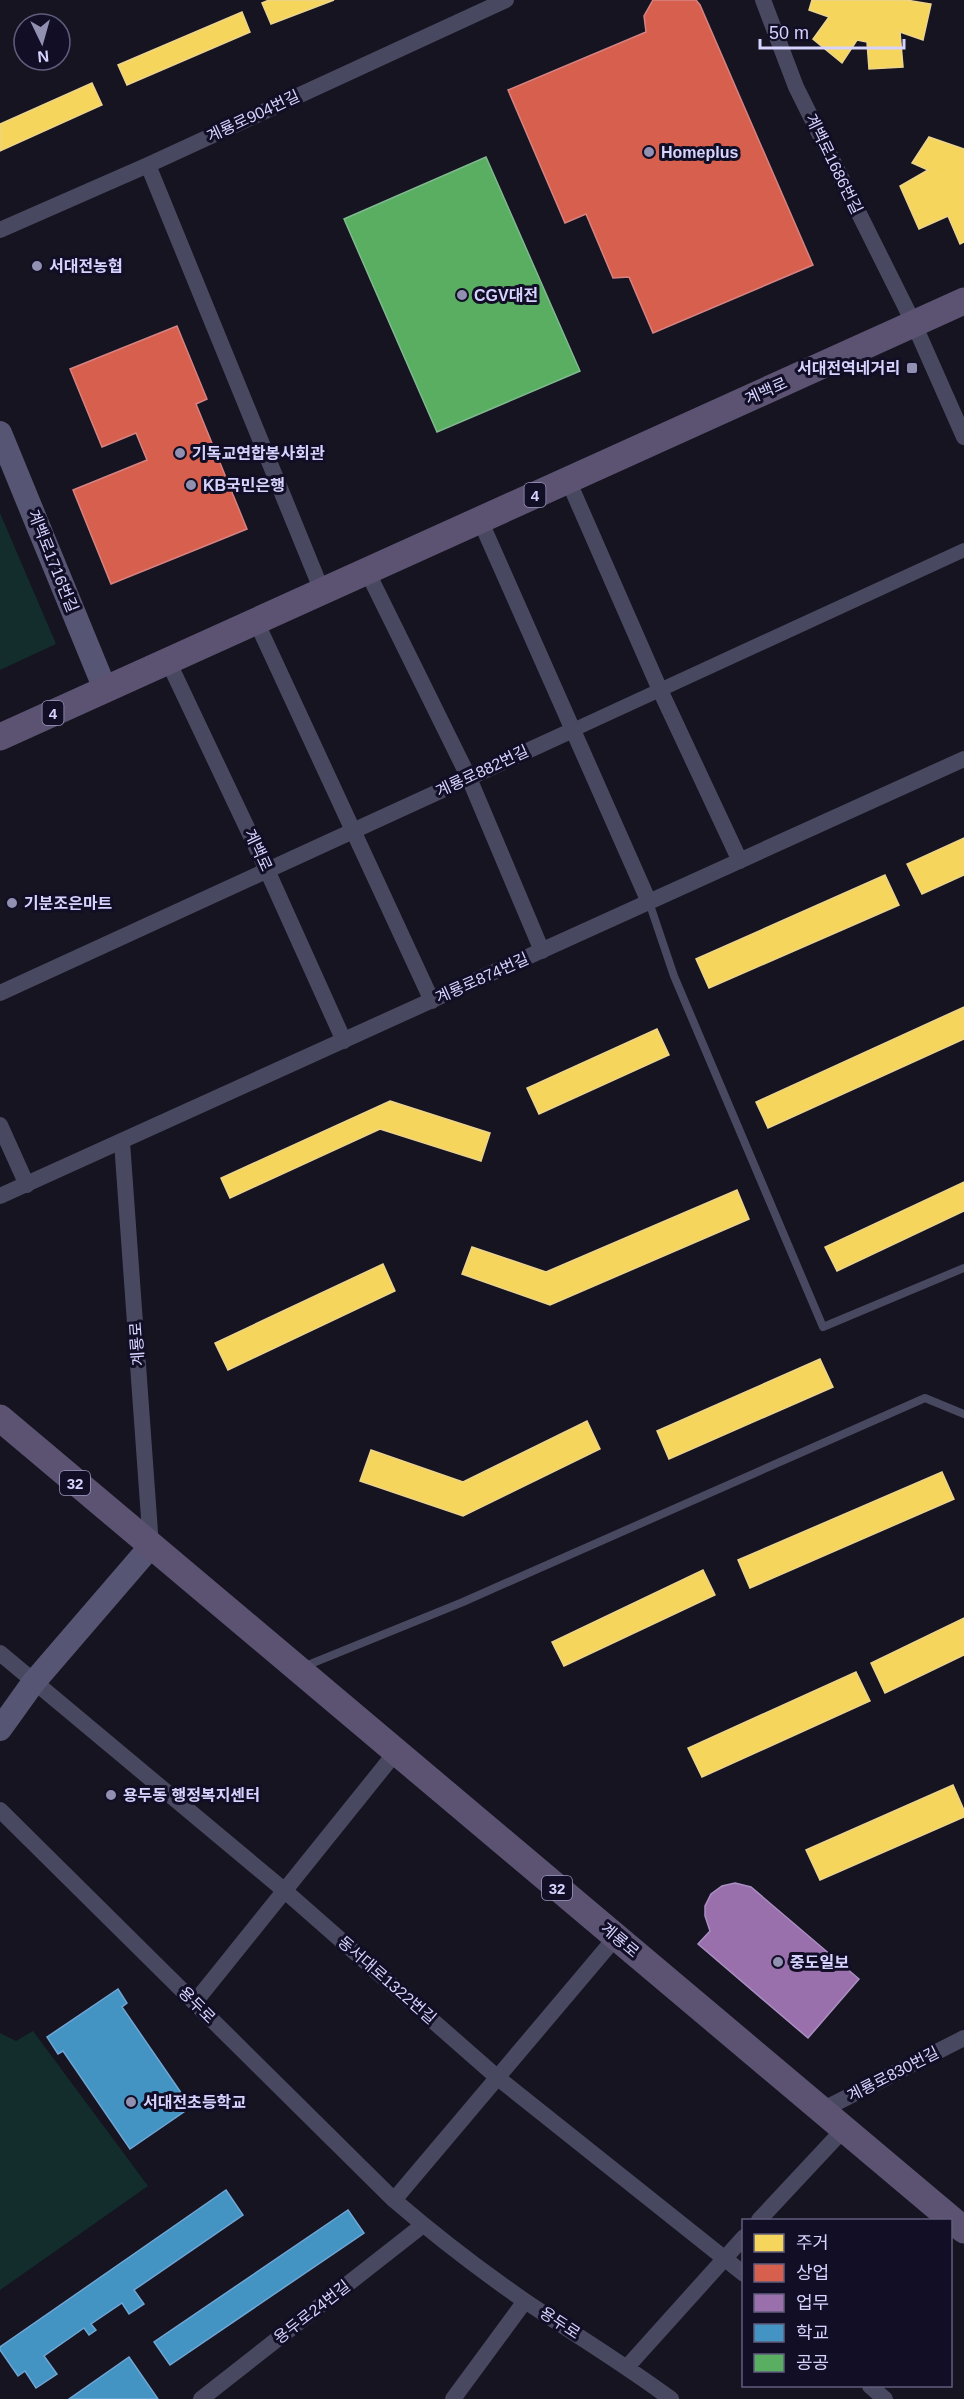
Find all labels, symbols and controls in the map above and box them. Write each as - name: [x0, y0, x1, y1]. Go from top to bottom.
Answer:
- north arrow: [12, 12, 72, 72]
- scale bar: [760, 12, 904, 50]
- text: 50 m: [769, 23, 809, 43]
- text: N: [37, 47, 50, 65]
- street label: 계룡로904번길: [204, 87, 302, 145]
- street label: 계백로1686번길: [802, 111, 866, 217]
- place label: Homeplus: [661, 144, 738, 161]
- marker: Homeplus: [642, 145, 656, 159]
- place label: 서대전농협: [49, 258, 123, 275]
- marker: 서대전농협: [30, 259, 44, 273]
- place label: CGV대전: [474, 287, 538, 304]
- marker: CGV대전: [455, 288, 469, 302]
- place label: 서대전역네거리: [797, 360, 900, 377]
- marker: 서대전역네거리: [905, 361, 919, 375]
- street label: 계백로: [742, 374, 790, 408]
- place label: 기독교연합봉사회관: [192, 444, 325, 462]
- marker: 기독교연합봉사회관: [173, 446, 187, 460]
- place label: KB국민은행: [203, 477, 285, 494]
- marker: KB국민은행: [184, 478, 198, 492]
- road number: 4: [524, 483, 546, 507]
- street label: 계백로1716번길: [25, 507, 81, 615]
- road number: 4: [42, 701, 64, 725]
- street label: 계룡로882번길: [433, 742, 531, 800]
- street label: 계백로: [241, 826, 275, 874]
- place label: 기분조은마트: [24, 895, 113, 912]
- marker: 기분조은마트: [5, 896, 19, 910]
- street label: 계룡로874번길: [433, 950, 531, 1006]
- street label: 계룡로: [127, 1321, 147, 1367]
- road number: 32: [60, 1471, 90, 1495]
- place label: 용두동 행정복지센터: [123, 1787, 260, 1804]
- marker: 용두동 행정복지센터: [104, 1788, 118, 1802]
- road number: 32: [542, 1876, 572, 1900]
- street label: 계룡로: [598, 1919, 643, 1961]
- street label: 동서대로1322번길: [335, 1933, 439, 2027]
- place label: 중도일보: [790, 1954, 849, 1971]
- marker: 중도일보: [771, 1955, 785, 1969]
- street label: 용두로: [175, 1983, 219, 2027]
- street label: 계룡로830번길: [844, 2044, 942, 2104]
- place label: 서대전초등학교: [143, 2093, 246, 2111]
- marker: 서대전초등학교: [124, 2095, 138, 2109]
- legend: [742, 2219, 952, 2387]
- text: 주거: [796, 2233, 829, 2253]
- text: 상업: [796, 2263, 829, 2283]
- street label: 용두로24번길: [271, 2277, 353, 2347]
- text: 업무: [796, 2293, 829, 2313]
- street label: 용두로: [537, 2304, 583, 2342]
- text: 학교: [796, 2323, 829, 2343]
- text: 공공: [796, 2353, 829, 2373]

